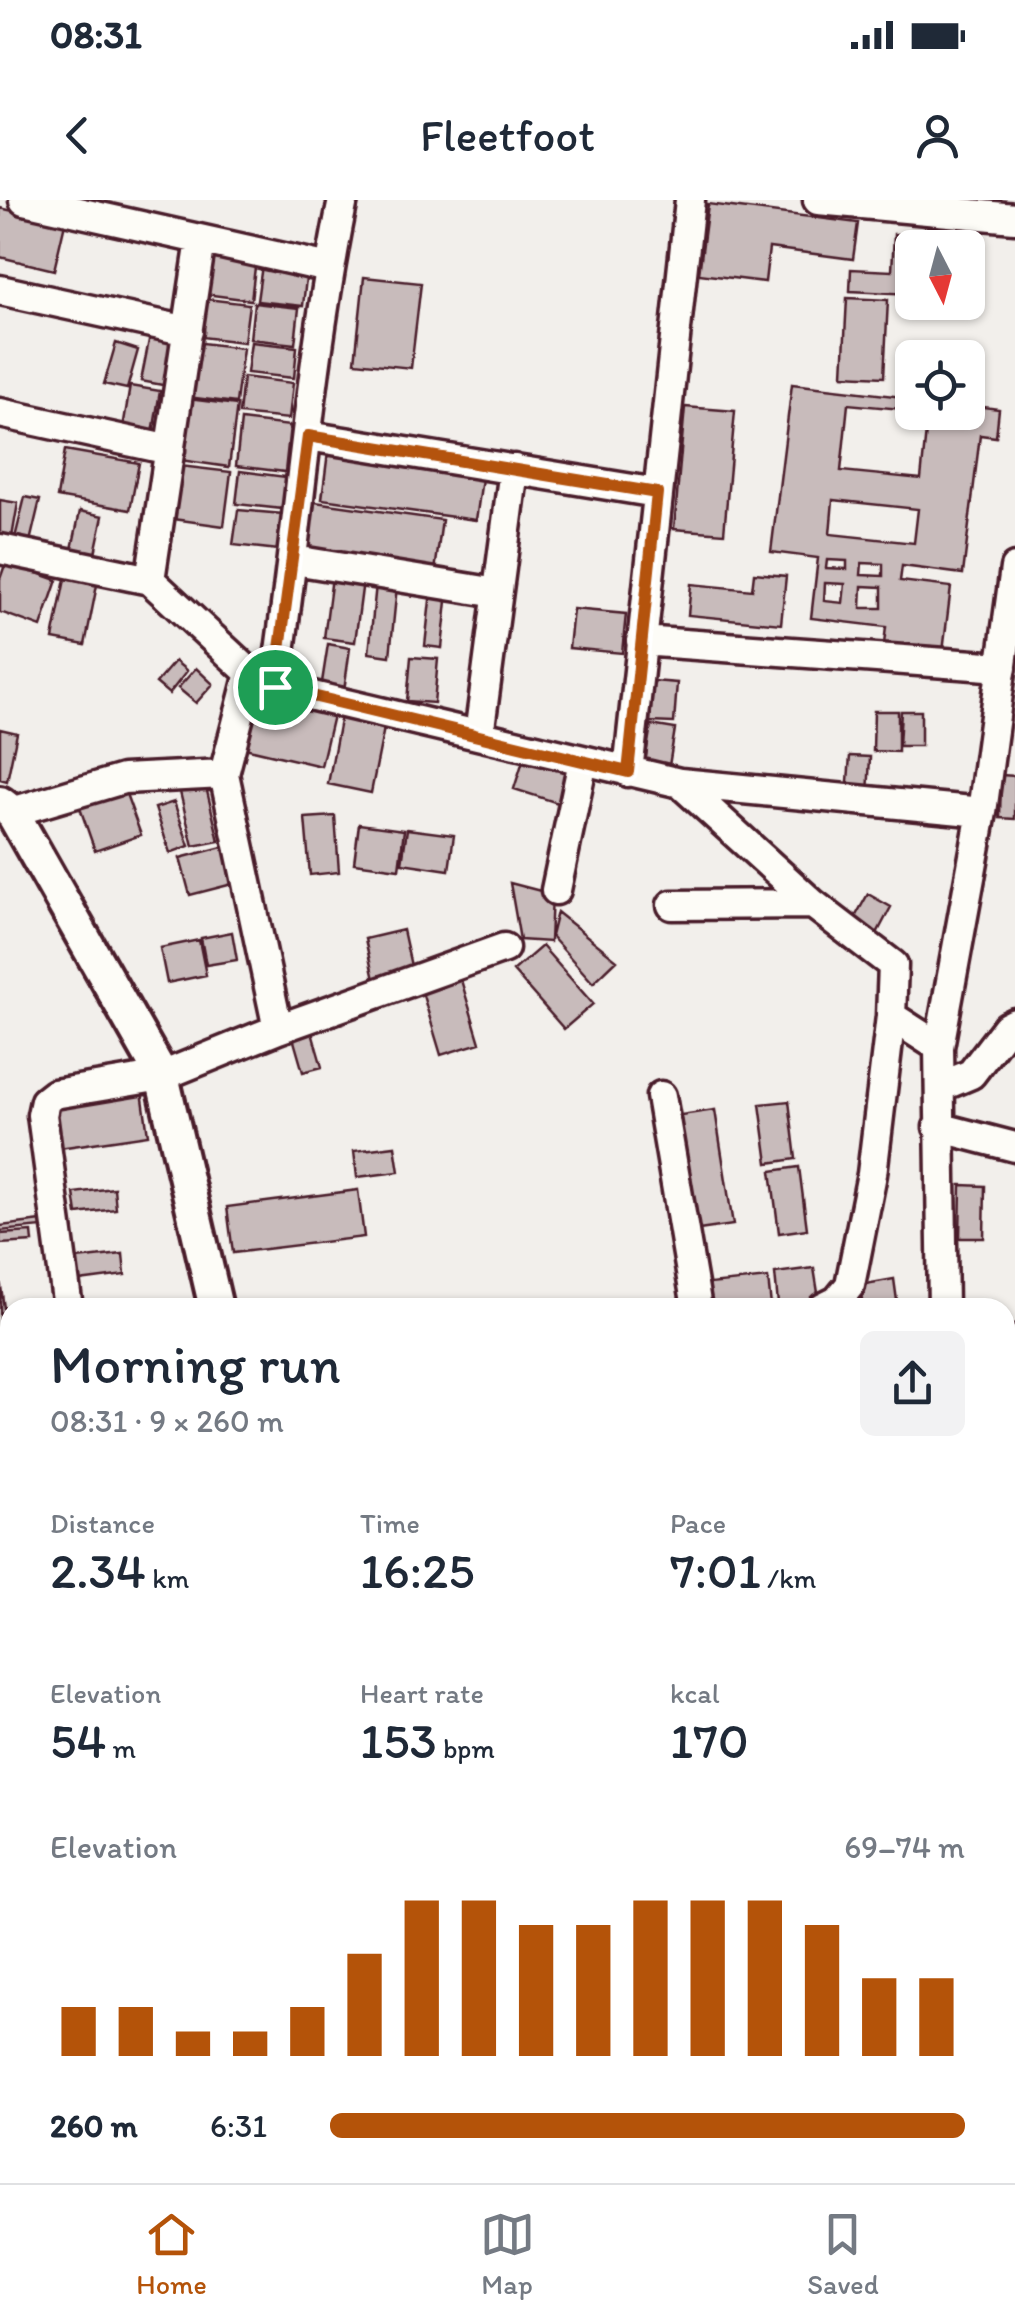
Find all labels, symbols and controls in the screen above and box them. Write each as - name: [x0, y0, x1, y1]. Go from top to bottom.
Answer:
- text: 08:31: [50, 12, 142, 58]
- icon: back: [50, 108, 105, 163]
- text: Fleetfoot: [420, 108, 595, 162]
- icon: person: [910, 108, 965, 163]
- north arrow: [895, 230, 985, 320]
- map controls: [895, 230, 985, 430]
- button: locate: [895, 340, 985, 430]
- pin: [233, 645, 318, 730]
- icon: arrive: [248, 660, 303, 715]
- text: Morning run: [50, 1331, 341, 1397]
- button: share: [860, 1331, 965, 1436]
- text: 08:31 · 9 × 260 m: [50, 1402, 284, 1440]
- text: Distance: [50, 1506, 155, 1540]
- text: Time: [360, 1506, 420, 1540]
- text: Pace: [670, 1506, 726, 1540]
- text: 2.34: [50, 1540, 146, 1601]
- text: 16:25: [360, 1540, 474, 1601]
- text: 7:01: [670, 1540, 761, 1601]
- text: km: [146, 1561, 189, 1595]
- text: /km: [761, 1561, 816, 1595]
- text: Elevation: [50, 1676, 161, 1710]
- text: Heart rate: [360, 1676, 484, 1710]
- text: kcal: [670, 1676, 720, 1710]
- text: 54: [50, 1710, 106, 1771]
- text: 153: [360, 1710, 437, 1771]
- text: 170: [670, 1710, 749, 1771]
- text: m: [106, 1731, 136, 1765]
- text: bpm: [437, 1731, 495, 1765]
- text: Elevation: [50, 1828, 177, 1866]
- text: 69–74 m: [844, 1828, 965, 1866]
- text: 260 m: [50, 2107, 138, 2145]
- text: 6:31: [210, 2107, 267, 2145]
- tab: Home: [136, 2207, 207, 2301]
- tab: Map: [480, 2207, 535, 2301]
- tab: Saved: [807, 2207, 879, 2301]

